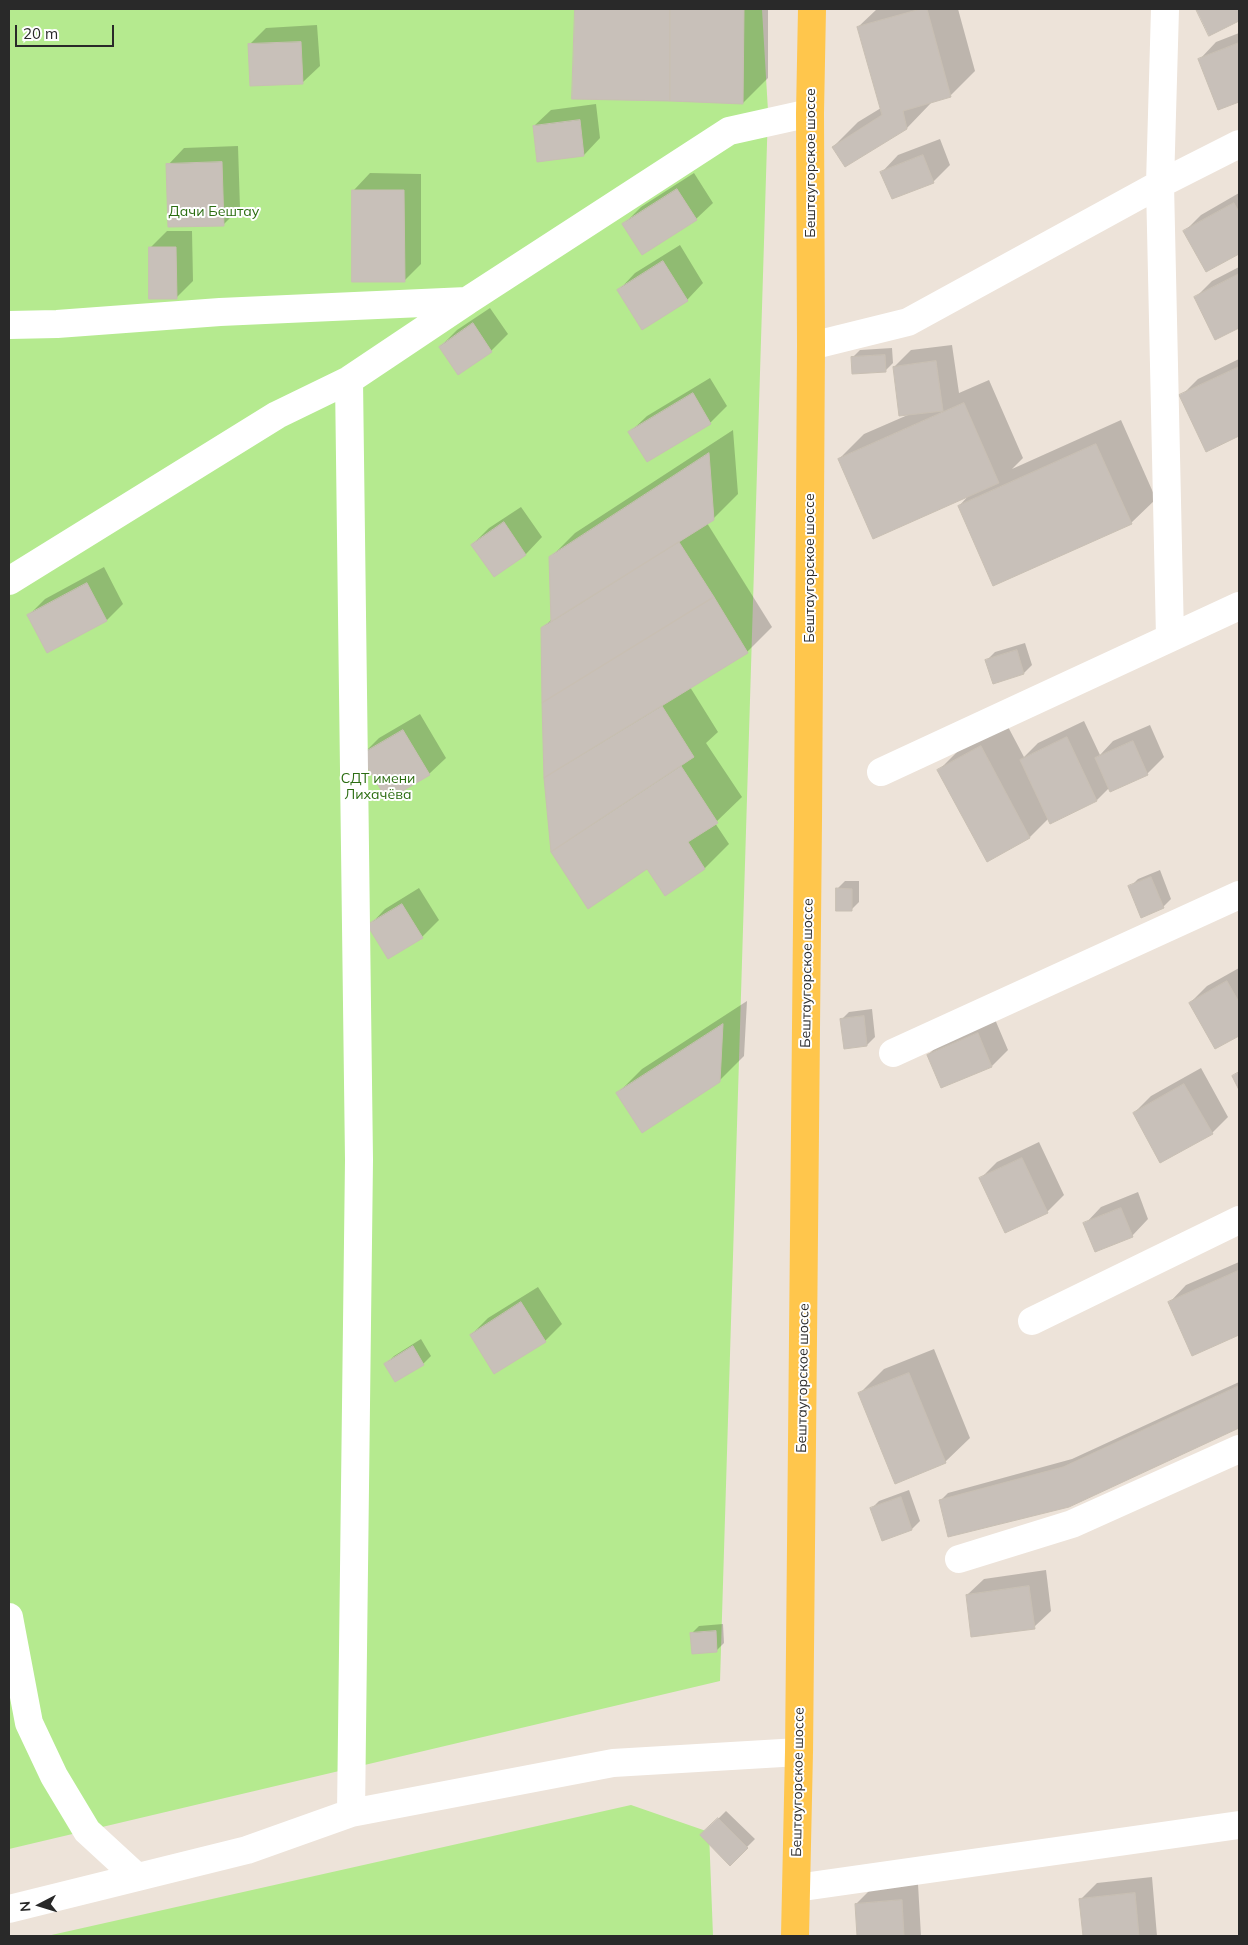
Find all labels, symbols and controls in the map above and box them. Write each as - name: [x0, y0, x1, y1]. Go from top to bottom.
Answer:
- scale bar: [18, 15, 116, 47]
- text: 20 m: [23, 24, 58, 43]
- street label: Бештаугорское шоссе: [803, 88, 819, 238]
- park label: Дачи Бештау: [169, 204, 259, 220]
- street label: Бештаугорское шоссе: [802, 493, 818, 643]
- park label: СДТ имени Лихачёва: [341, 771, 415, 804]
- street label: Бештаугорское шоссе: [797, 898, 817, 1048]
- street label: Бештаугорское шоссе: [793, 1303, 813, 1453]
- street label: Бештаугорское шоссе: [788, 1707, 808, 1857]
- north arrow: [15, 1880, 65, 1930]
- text: N: [16, 1900, 34, 1912]

